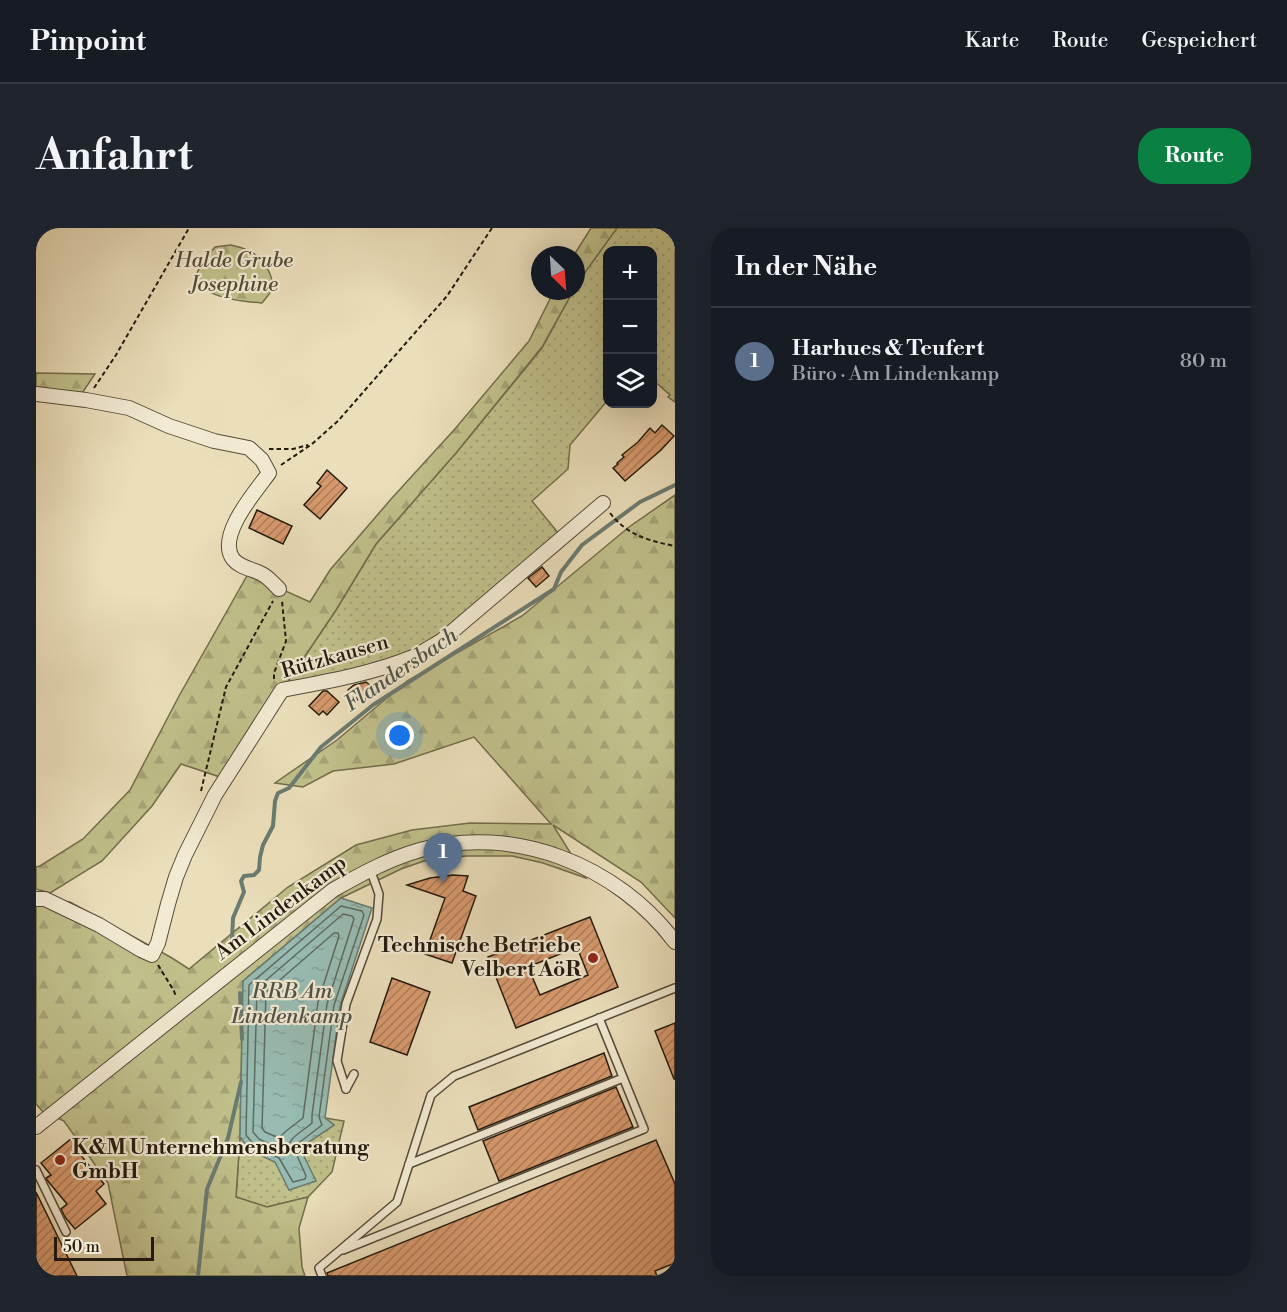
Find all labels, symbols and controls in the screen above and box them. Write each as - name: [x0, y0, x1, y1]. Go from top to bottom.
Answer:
- text: Pinpoint: [30, 24, 146, 59]
- text: Karte: [965, 28, 1019, 54]
- text: Route: [1052, 28, 1108, 54]
- text: Gespeichert: [1141, 28, 1257, 54]
- button: Route: [1138, 128, 1251, 184]
- text: Anfahrt: [36, 130, 193, 183]
- north arrow: [531, 246, 585, 300]
- map controls: [603, 246, 657, 408]
- button: +: [603, 246, 657, 300]
- park label: Halde Grube Josephine: [174, 248, 293, 298]
- text: In der Nähe: [735, 251, 877, 283]
- button: −: [603, 300, 657, 354]
- text: Harhues & Teufert: [792, 335, 984, 362]
- text: 1: [750, 349, 759, 374]
- text: 80 m: [1180, 349, 1227, 374]
- button: layers: [603, 354, 657, 408]
- text: Büro · Am Lindenkamp: [792, 362, 999, 387]
- water label: Flandersbach: [339, 622, 464, 718]
- street label: Rützkausen: [278, 629, 392, 685]
- your location: [385, 721, 414, 750]
- pin: 1: [424, 834, 462, 883]
- street label: Am Lindenkamp: [209, 850, 352, 967]
- place label: Technische Betriebe Velbert AöR: [378, 933, 581, 983]
- marker: Technische Betriebe Velbert AöR: [586, 951, 600, 965]
- water label: RRB Am Lindenkamp: [230, 978, 353, 1030]
- place label: K&M Unternehmensberatung GmbH: [72, 1135, 370, 1185]
- marker: K&M Unternehmensberatung GmbH: [53, 1153, 67, 1167]
- scale bar: [54, 1234, 154, 1262]
- text: 50 m: [63, 1237, 100, 1257]

